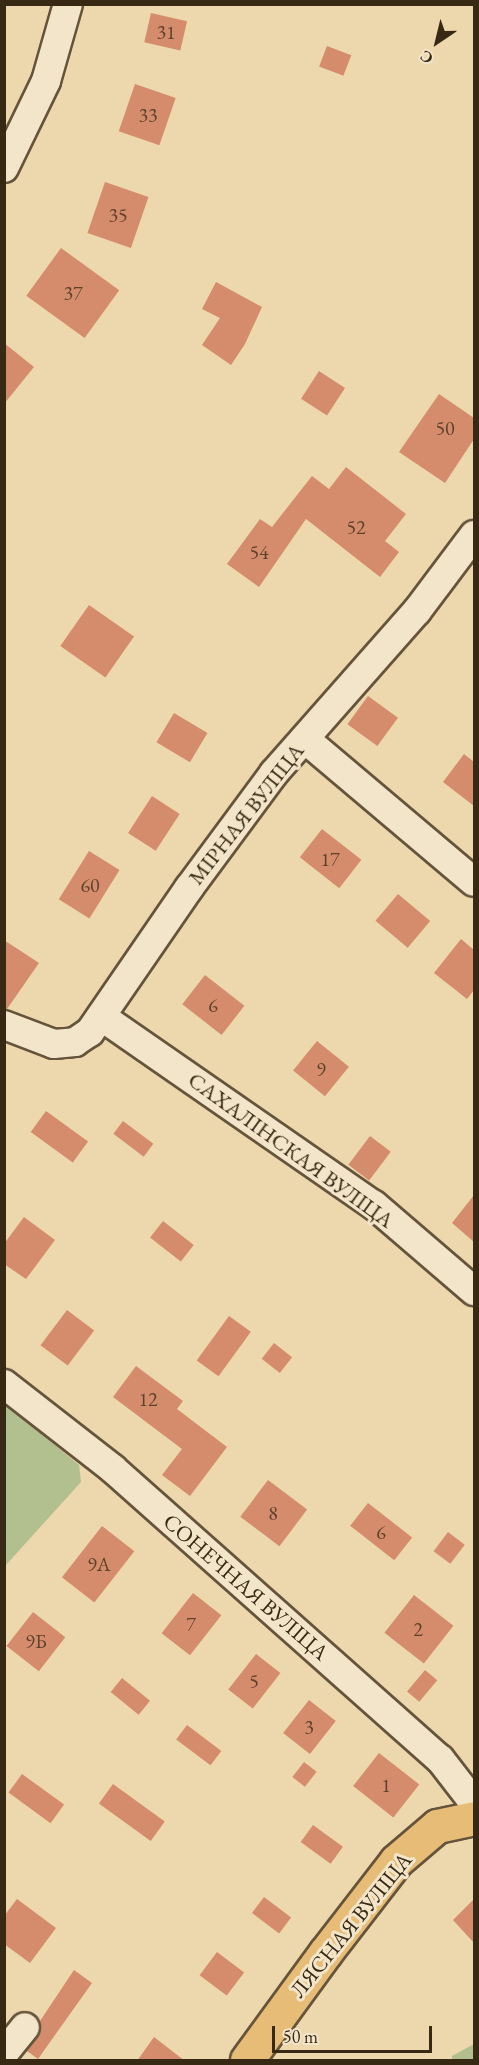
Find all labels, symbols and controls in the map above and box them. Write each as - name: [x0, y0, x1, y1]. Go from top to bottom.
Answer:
- north arrow: [407, 12, 467, 72]
- house number: 31: [156, 20, 176, 44]
- text: С: [416, 45, 437, 69]
- house number: 33: [138, 103, 158, 127]
- house number: 35: [108, 203, 128, 227]
- house number: 37: [63, 281, 83, 305]
- house number: 50: [435, 416, 455, 440]
- house number: 52: [346, 515, 366, 539]
- house number: 54: [249, 540, 269, 564]
- street label: МІРНАЯ ВУЛІЦА: [183, 738, 309, 890]
- house number: 17: [320, 847, 340, 871]
- house number: 60: [80, 873, 100, 897]
- house number: 6: [208, 993, 218, 1017]
- house number: 9: [316, 1057, 326, 1081]
- street label: САХАЛІНСКАЯ ВУЛІЦА: [183, 1067, 399, 1233]
- house number: 12: [138, 1387, 158, 1411]
- house number: 8: [268, 1501, 278, 1525]
- street label: СОНЕЧНАЯ ВУЛІЦА: [158, 1508, 334, 1666]
- house number: 6: [376, 1520, 386, 1544]
- house number: 9А: [87, 1552, 111, 1576]
- house number: 7: [186, 1612, 196, 1636]
- house number: 2: [413, 1617, 423, 1641]
- house number: 9Б: [25, 1629, 47, 1653]
- house number: 5: [249, 1669, 259, 1693]
- house number: 3: [304, 1715, 314, 1739]
- house number: 1: [381, 1773, 391, 1797]
- street label: ЛЯСНАЯ ВУЛІЦА: [285, 1847, 417, 2003]
- scale bar: [275, 2014, 436, 2052]
- text: 50 m: [283, 2025, 318, 2048]

